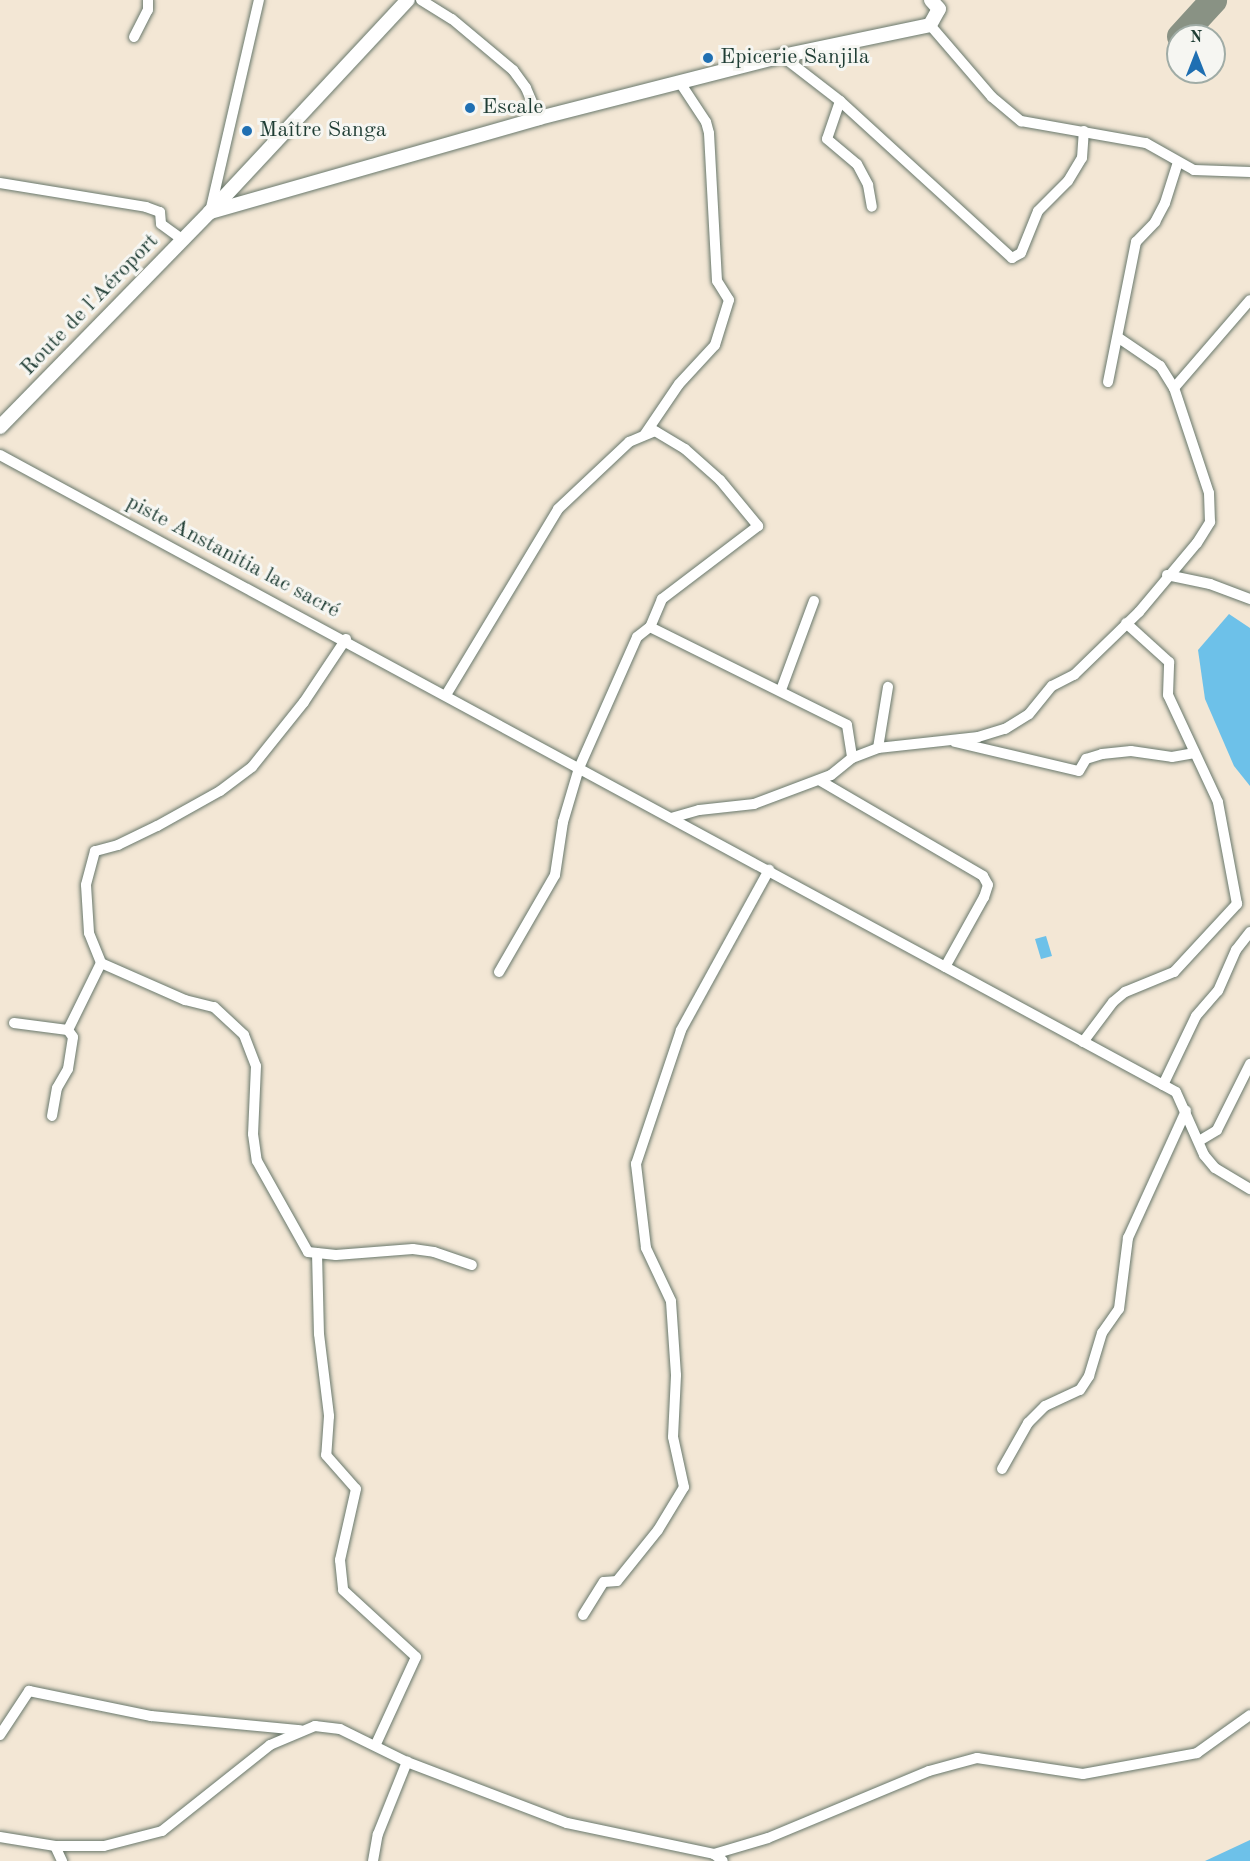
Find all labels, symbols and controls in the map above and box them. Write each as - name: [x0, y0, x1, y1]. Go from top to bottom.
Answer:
- north arrow: [1166, 24, 1226, 84]
- text: N: [1190, 30, 1202, 46]
- place label: Epicerie Sanjila: [720, 45, 870, 71]
- marker: Epicerie Sanjila: [701, 51, 715, 65]
- place label: Escale: [482, 95, 543, 121]
- marker: Escale: [463, 101, 477, 115]
- place label: Maître Sanga: [259, 118, 387, 144]
- marker: Maître Sanga: [240, 124, 254, 138]
- street label: Route de l'Aéroport: [15, 228, 165, 382]
- street label: piste Anstanitia lac sacré: [122, 490, 344, 624]

